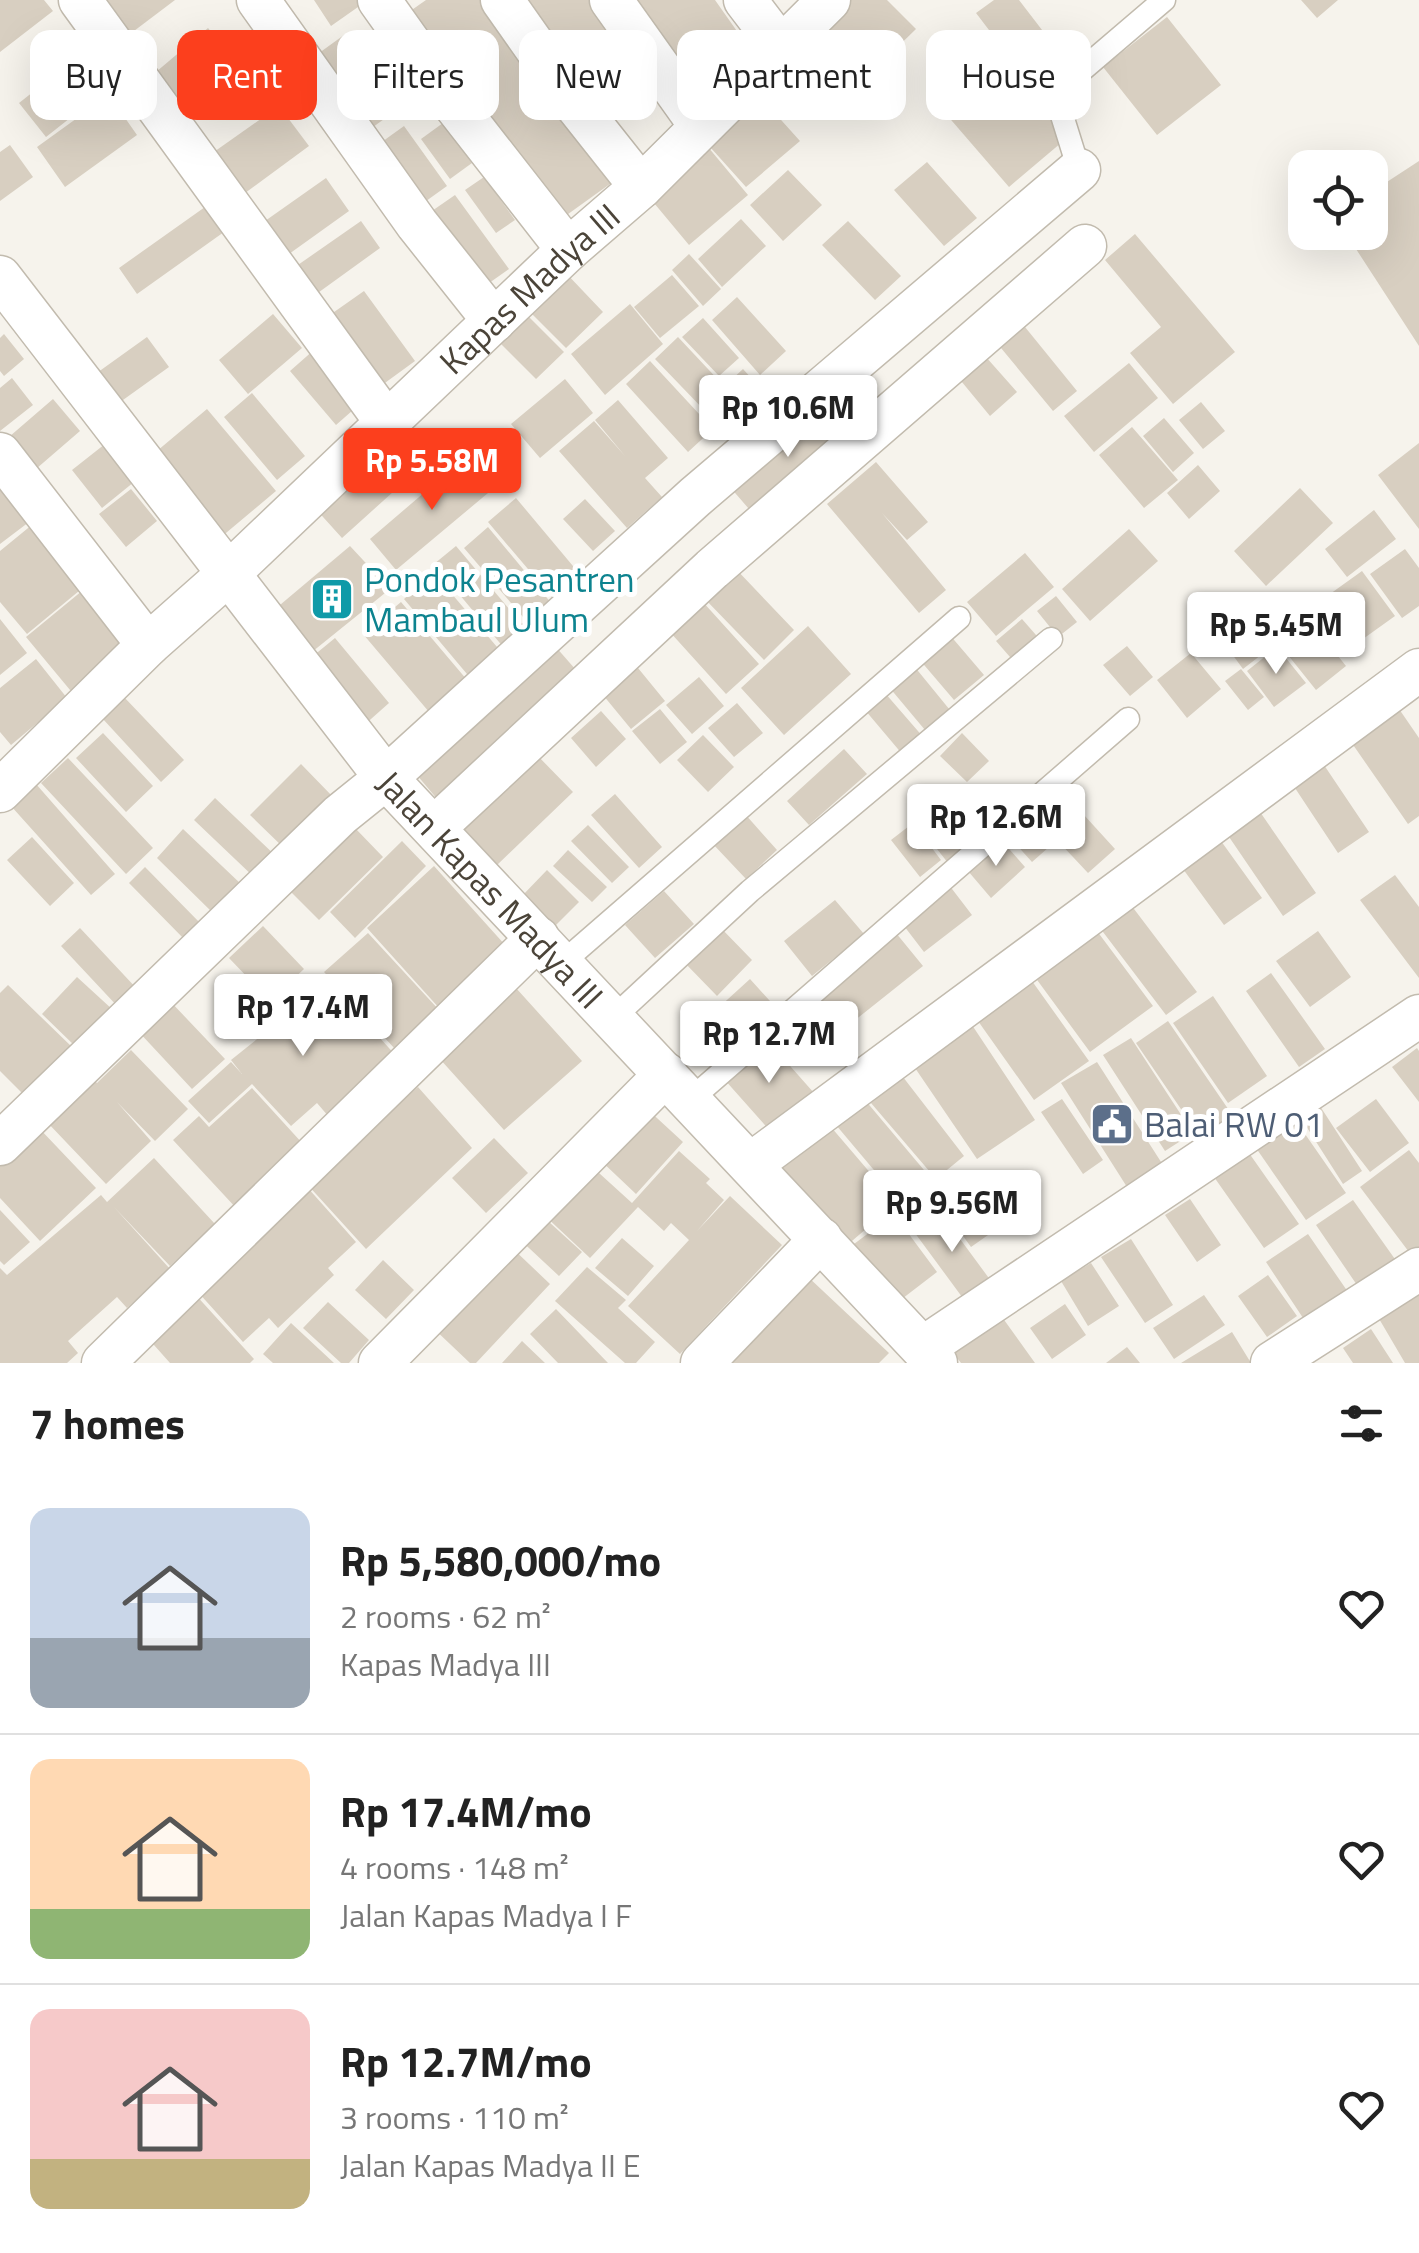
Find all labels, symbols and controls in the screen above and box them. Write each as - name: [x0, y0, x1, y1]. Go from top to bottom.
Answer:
- chip: Buy: [30, 30, 157, 120]
- chip: Rent: [177, 30, 317, 120]
- chip: Filters: [337, 30, 499, 120]
- chip: New: [519, 30, 657, 120]
- chip: Apartment: [677, 30, 906, 120]
- chip: House: [926, 30, 1091, 120]
- map controls: [1288, 150, 1388, 250]
- button: locate: [1288, 150, 1388, 250]
- street label: Kapas Madya III: [426, 190, 632, 387]
- pin: Rp 10.6M: [685, 375, 891, 460]
- text: Rp 10.6M: [721, 383, 855, 431]
- pin: Rp 5.58M: [329, 428, 535, 513]
- text: Rp 5.58M: [365, 436, 499, 484]
- place label: Pondok Pesantren Mambaul Ulum: [364, 552, 635, 646]
- building icon: Pondok Pesantren Mambaul Ulum: [309, 576, 355, 622]
- pin: Rp 5.45M: [1173, 592, 1379, 677]
- text: Rp 5.45M: [1209, 600, 1343, 648]
- street label: Jalan Kapas Madya III: [364, 758, 616, 1021]
- pin: Rp 12.6M: [893, 784, 1099, 869]
- text: Rp 12.6M: [929, 792, 1063, 840]
- pin: Rp 17.4M: [200, 974, 406, 1059]
- text: Rp 17.4M: [236, 982, 370, 1030]
- pin: Rp 12.7M: [666, 1001, 872, 1086]
- text: Rp 12.7M: [702, 1009, 836, 1057]
- place label: Balai RW 01: [1144, 1097, 1324, 1151]
- public building icon: Balai RW 01: [1089, 1101, 1135, 1147]
- pin: Rp 9.56M: [849, 1170, 1055, 1255]
- text: Rp 9.56M: [885, 1178, 1019, 1226]
- text: 7 homes: [30, 1391, 185, 1455]
- icon: filters: [1334, 1396, 1389, 1451]
- text: Rp 5,580,000/mo: [340, 1528, 661, 1592]
- icon: home: [110, 1548, 230, 1668]
- icon: heart: [1334, 1581, 1389, 1636]
- text: 2 rooms · 62 m²: [340, 1592, 551, 1640]
- text: Kapas Madya III: [340, 1640, 551, 1688]
- text: Rp 17.4M/mo: [340, 1779, 592, 1843]
- icon: home: [110, 1799, 230, 1919]
- icon: heart: [1334, 1832, 1389, 1887]
- text: 4 rooms · 148 m²: [340, 1843, 569, 1891]
- text: Jalan Kapas Madya I F: [340, 1891, 632, 1939]
- text: Rp 12.7M/mo: [340, 2029, 592, 2093]
- icon: home: [110, 2049, 230, 2169]
- icon: heart: [1334, 2082, 1389, 2137]
- text: 3 rooms · 110 m²: [340, 2093, 569, 2141]
- text: Jalan Kapas Madya II E: [340, 2141, 641, 2189]

